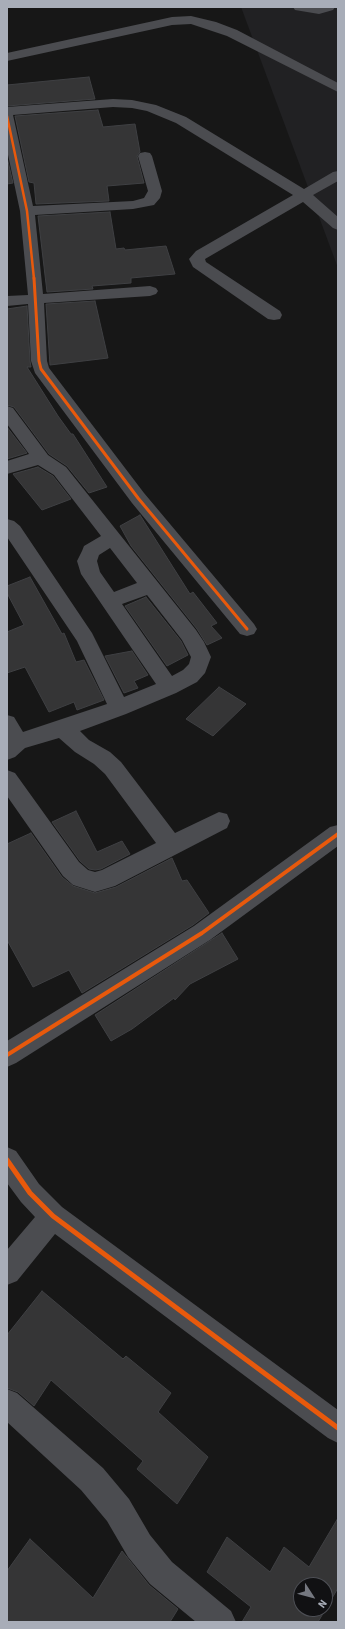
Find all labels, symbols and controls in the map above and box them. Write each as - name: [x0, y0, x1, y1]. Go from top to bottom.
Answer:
- north arrow: [293, 1577, 333, 1617]
- text: N: [314, 1596, 331, 1611]

